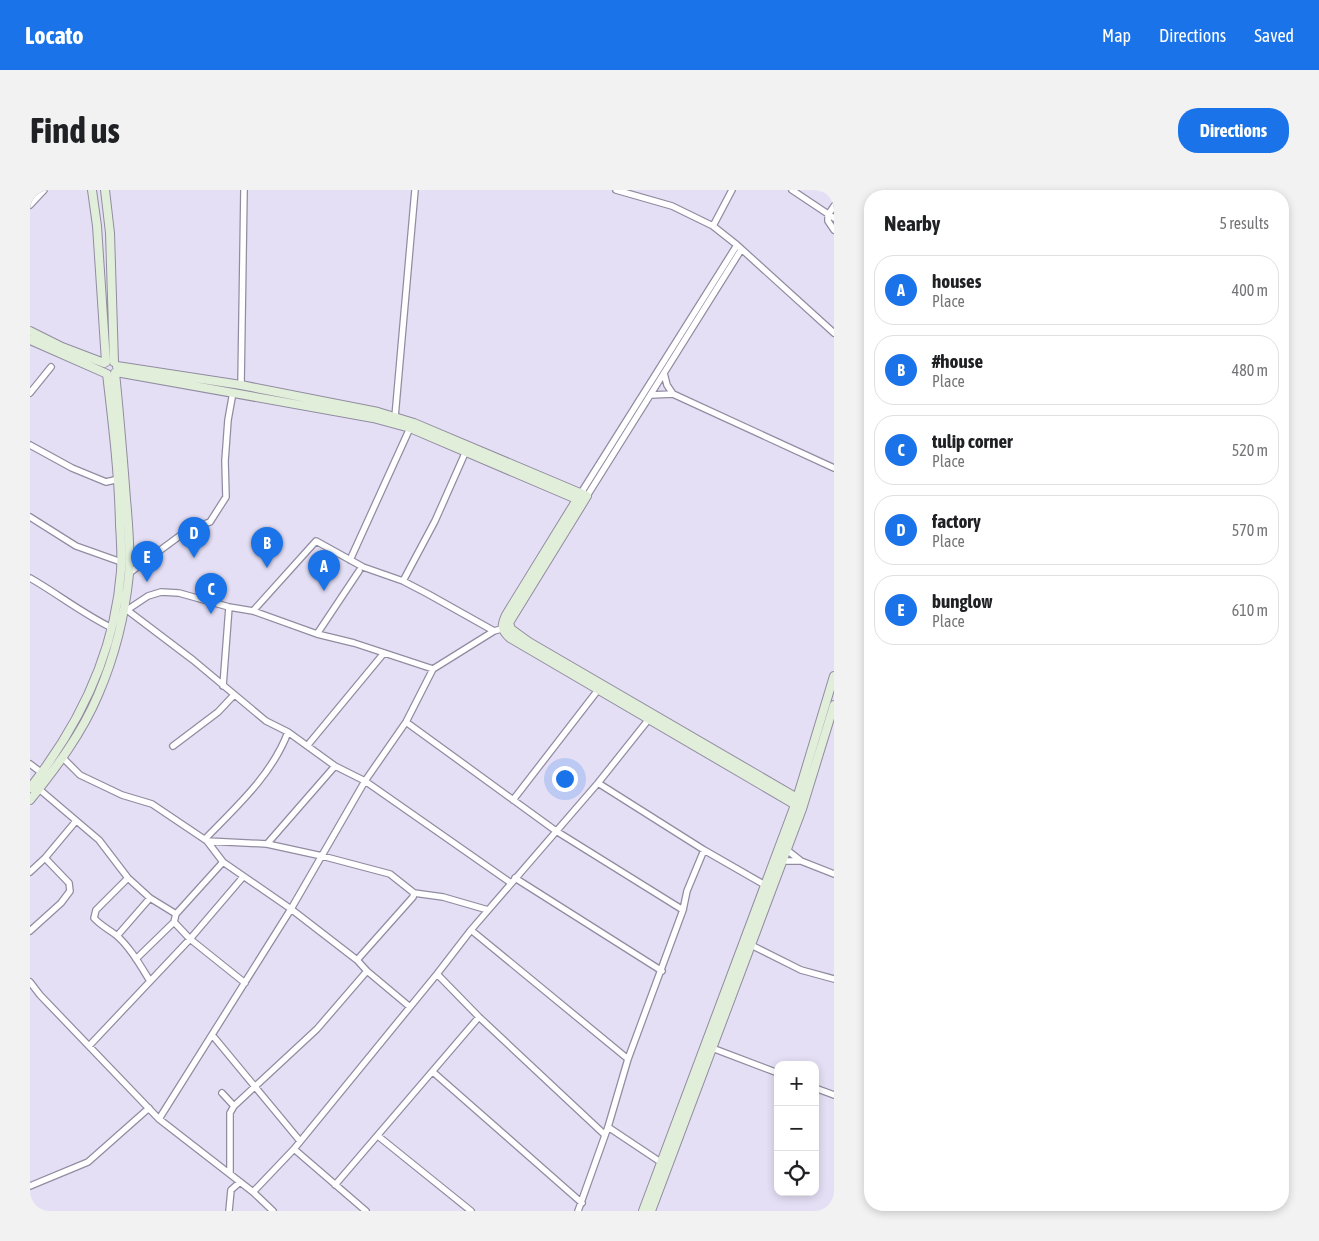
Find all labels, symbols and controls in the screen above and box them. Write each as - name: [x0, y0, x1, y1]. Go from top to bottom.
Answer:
- text: Locato: [25, 22, 84, 49]
- text: Map: [1102, 25, 1131, 46]
- text: Directions: [1159, 25, 1226, 46]
- text: Saved: [1254, 25, 1294, 46]
- button: Directions: [1178, 108, 1289, 153]
- text: Find us: [30, 110, 120, 150]
- text: Nearby: [884, 211, 940, 235]
- text: 5 results: [1219, 214, 1269, 232]
- text: houses: [932, 270, 981, 292]
- text: A: [897, 281, 905, 299]
- text: 400 m: [1232, 281, 1268, 299]
- text: Place: [932, 292, 965, 310]
- text: #house: [932, 350, 983, 372]
- text: B: [897, 361, 905, 379]
- text: 480 m: [1232, 361, 1268, 379]
- text: Place: [932, 372, 965, 390]
- text: tulip corner: [932, 430, 1013, 452]
- text: C: [897, 441, 905, 459]
- text: 520 m: [1232, 441, 1268, 459]
- text: Place: [932, 452, 965, 470]
- text: factory: [932, 510, 981, 532]
- pin: D: [178, 517, 210, 558]
- text: D: [897, 521, 905, 539]
- text: 570 m: [1232, 521, 1268, 539]
- pin: B: [251, 527, 283, 568]
- text: Place: [932, 532, 965, 550]
- pin: E: [131, 541, 163, 582]
- pin: A: [308, 550, 340, 591]
- pin: C: [195, 573, 227, 614]
- text: bunglow: [932, 590, 993, 612]
- text: E: [898, 601, 904, 619]
- text: 610 m: [1232, 601, 1268, 619]
- text: Place: [932, 612, 965, 630]
- your location: [552, 766, 578, 792]
- map controls: [774, 1061, 819, 1196]
- button: +: [774, 1061, 819, 1106]
- button: −: [774, 1106, 819, 1151]
- button: locate: [774, 1151, 819, 1196]

